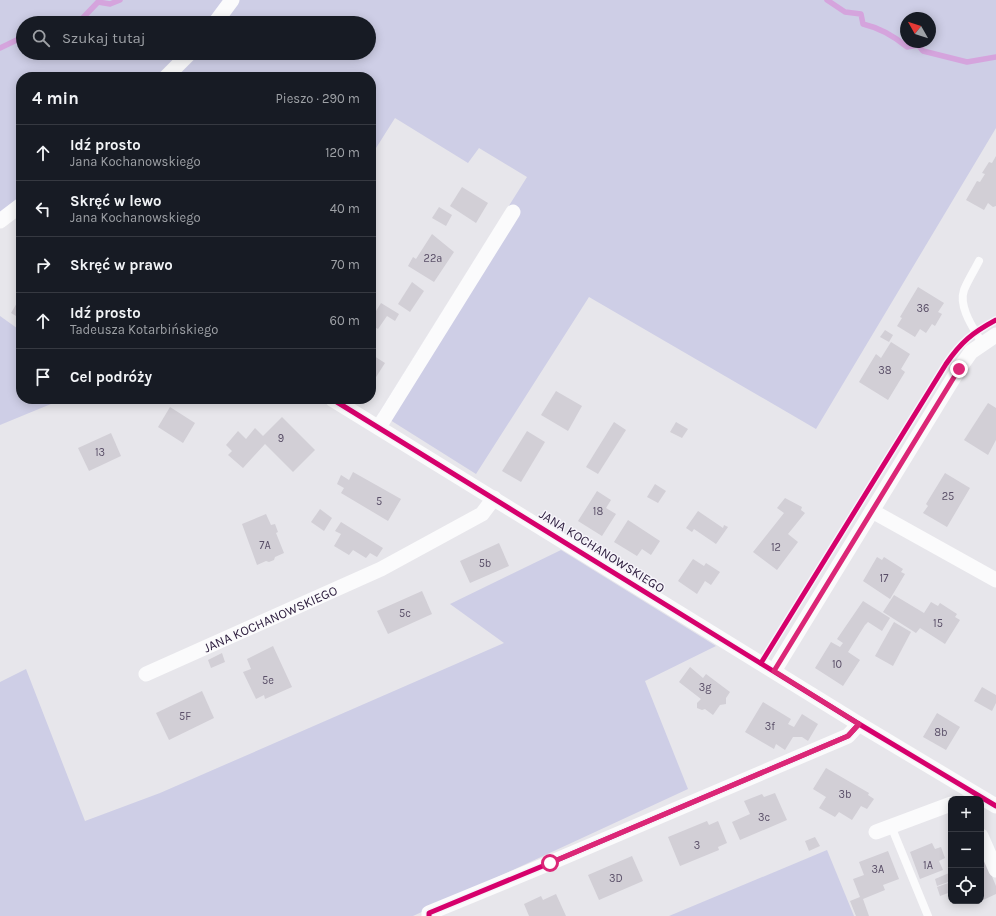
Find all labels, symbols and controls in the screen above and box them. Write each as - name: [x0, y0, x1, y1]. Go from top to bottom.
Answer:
- north arrow: [900, 12, 936, 48]
- search box: [16, 16, 376, 60]
- icon: search: [30, 27, 52, 49]
- text: Szukaj tutaj: [62, 29, 146, 47]
- text: 4 min: [32, 88, 79, 108]
- text: Pieszo · 290 m: [276, 91, 360, 106]
- text: Idź prosto: [70, 136, 141, 154]
- icon: ahead: [32, 142, 54, 164]
- text: 120 m: [325, 145, 360, 160]
- text: Jana Kochanowskiego: [70, 154, 201, 169]
- text: Skręć w lewo: [70, 192, 162, 210]
- icon: left: [32, 198, 54, 220]
- text: 40 m: [330, 201, 360, 216]
- text: Jana Kochanowskiego: [70, 210, 201, 225]
- house number: 22a: [424, 252, 442, 265]
- icon: right: [32, 254, 54, 276]
- text: Skręć w prawo: [70, 256, 173, 274]
- text: 70 m: [331, 257, 360, 272]
- house number: 36: [917, 302, 929, 315]
- text: Idź prosto: [70, 304, 141, 322]
- icon: ahead: [32, 310, 54, 332]
- text: 60 m: [330, 313, 360, 328]
- text: Tadeusza Kotarbińskiego: [70, 322, 218, 337]
- route end: [950, 360, 968, 378]
- house number: 38: [878, 364, 892, 377]
- icon: arrive: [32, 366, 54, 388]
- text: Cel podróży: [70, 368, 152, 386]
- house number: 9: [278, 432, 284, 445]
- house number: 13: [95, 446, 105, 459]
- house number: 25: [942, 490, 954, 503]
- house number: 5: [376, 495, 382, 508]
- house number: 18: [593, 505, 603, 518]
- street label: JANA KOCHANOWSKIEGO: [537, 506, 667, 596]
- house number: 7A: [259, 539, 271, 552]
- house number: 12: [771, 541, 781, 554]
- house number: 5b: [479, 557, 491, 570]
- house number: 17: [880, 572, 888, 585]
- street label: JANA KOCHANOWSKIEGO: [201, 582, 339, 655]
- house number: 5c: [399, 607, 411, 620]
- house number: 15: [933, 617, 943, 630]
- house number: 10: [832, 658, 842, 671]
- house number: 5e: [262, 674, 274, 687]
- house number: 3g: [699, 681, 712, 694]
- house number: 5F: [179, 710, 191, 723]
- house number: 3f: [765, 720, 775, 733]
- house number: 8b: [934, 726, 948, 739]
- house number: 3b: [838, 788, 852, 801]
- map controls: [948, 796, 984, 904]
- button: +: [948, 796, 984, 832]
- house number: 3c: [758, 811, 770, 824]
- button: −: [948, 832, 984, 868]
- house number: 3: [694, 839, 700, 852]
- route start: [541, 854, 559, 872]
- house number: 1A: [923, 859, 934, 872]
- house number: 3A: [872, 863, 885, 876]
- button: locate: [948, 868, 984, 904]
- house number: 3D: [609, 872, 623, 885]

